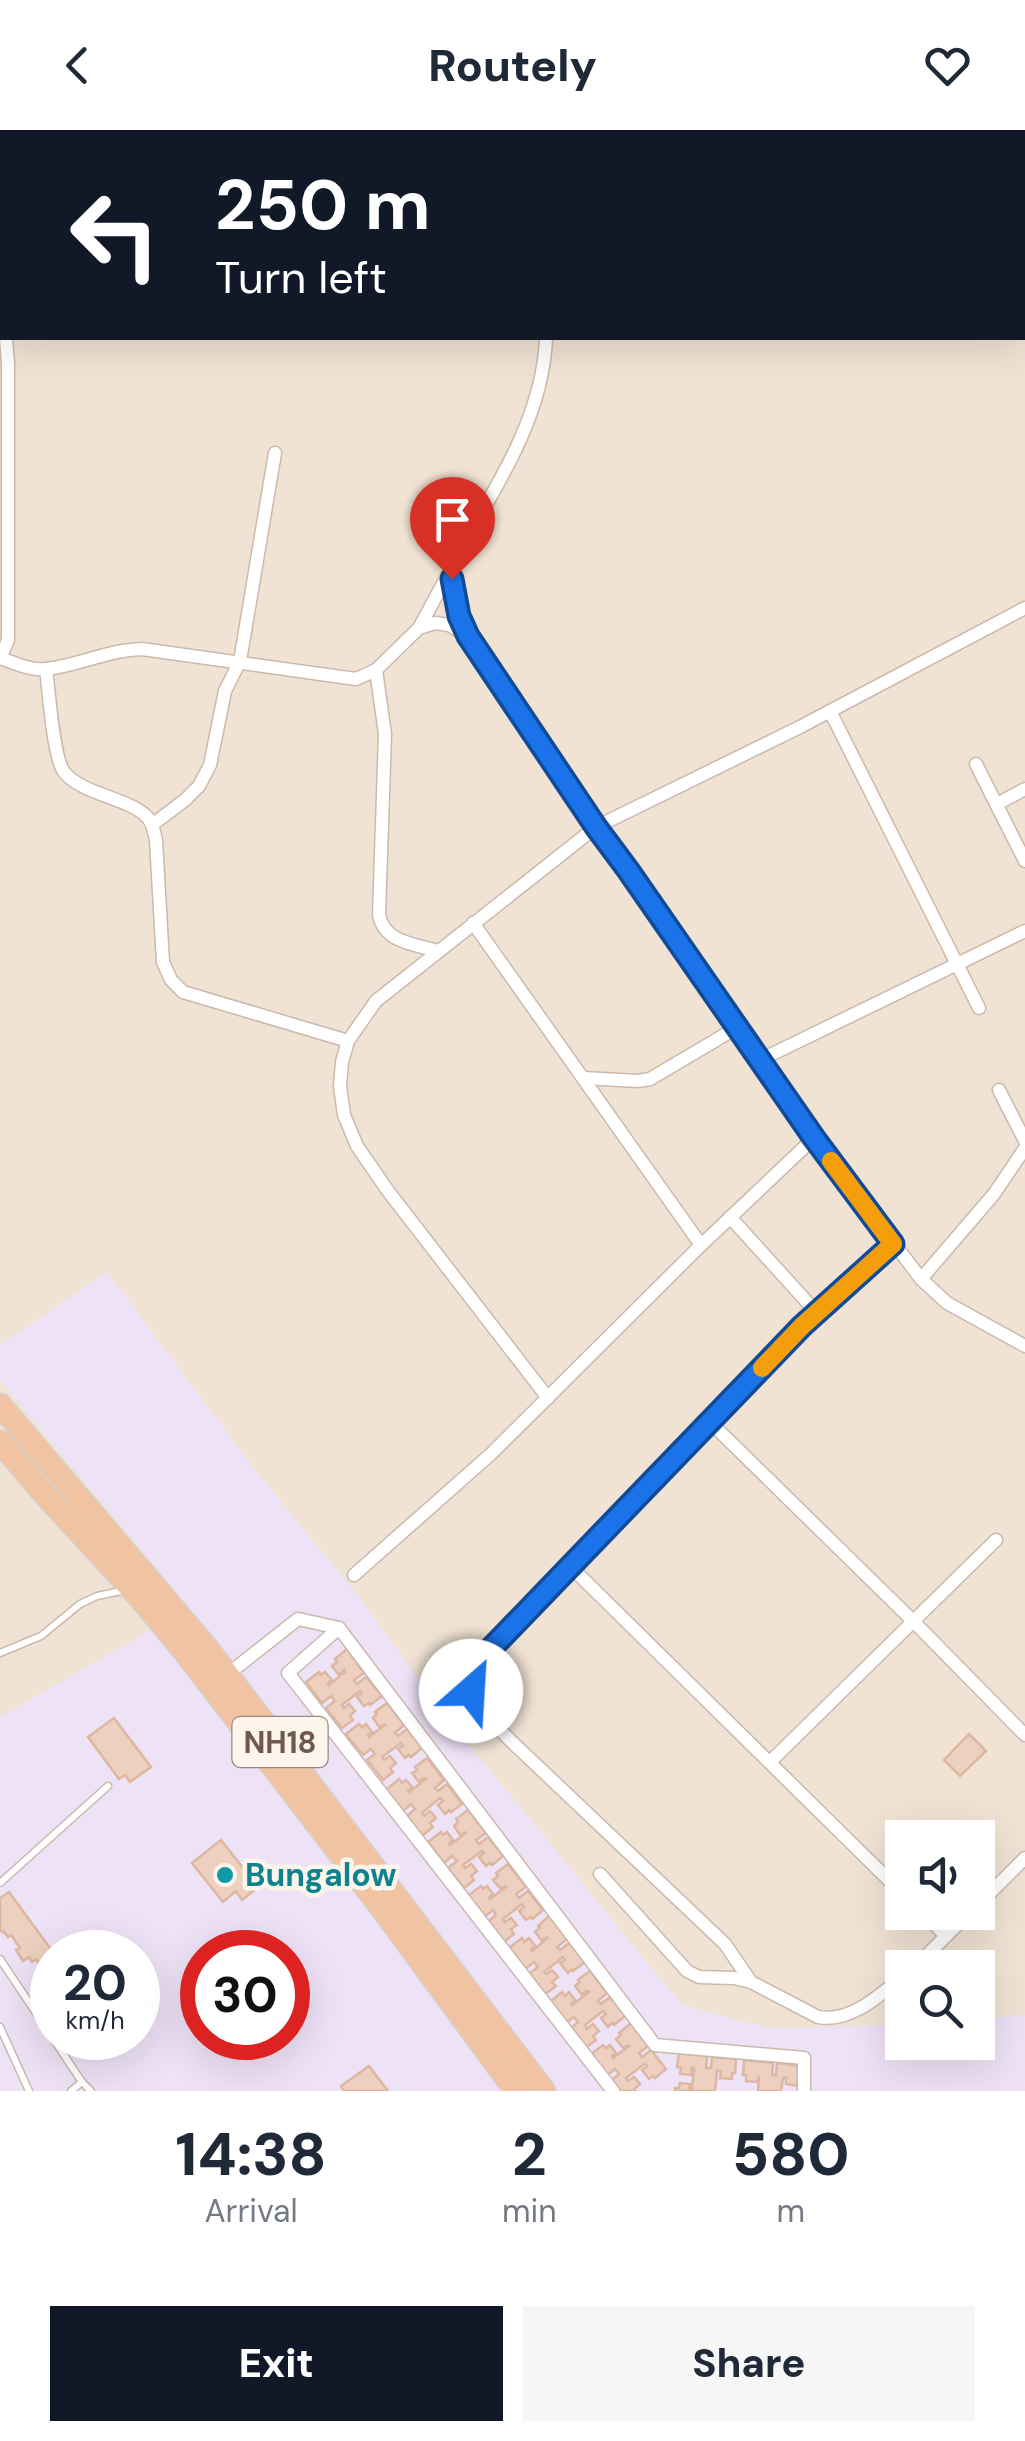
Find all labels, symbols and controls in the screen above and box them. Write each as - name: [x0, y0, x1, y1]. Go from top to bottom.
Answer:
- text: Routely: [428, 36, 597, 95]
- icon: back: [50, 38, 105, 93]
- icon: heart: [920, 38, 975, 93]
- text: 250 m: [215, 160, 431, 251]
- icon: left: [50, 170, 180, 300]
- text: Turn left: [215, 248, 387, 307]
- pin: [410, 477, 495, 580]
- icon: arrive: [425, 492, 480, 547]
- position arrow: [419, 1639, 523, 1743]
- road number: NH18: [232, 1717, 328, 1767]
- map controls: [885, 1820, 995, 2060]
- button: sound: [885, 1820, 995, 1930]
- place label: Bungalow: [245, 1854, 396, 1896]
- marker: Bungalow: [214, 1864, 236, 1886]
- speed limit sign: 30: [180, 1930, 310, 2060]
- text: 20: [63, 1950, 127, 2016]
- button: search: [885, 1950, 995, 2060]
- text: km/h: [65, 2004, 125, 2037]
- text: 14:38: [175, 2115, 327, 2194]
- text: 2: [512, 2115, 547, 2194]
- text: 580: [732, 2115, 850, 2194]
- text: Arrival: [204, 2190, 298, 2232]
- text: min: [502, 2190, 557, 2232]
- text: m: [777, 2190, 805, 2232]
- button: Exit: [50, 2306, 503, 2421]
- button: Share: [523, 2306, 975, 2421]

